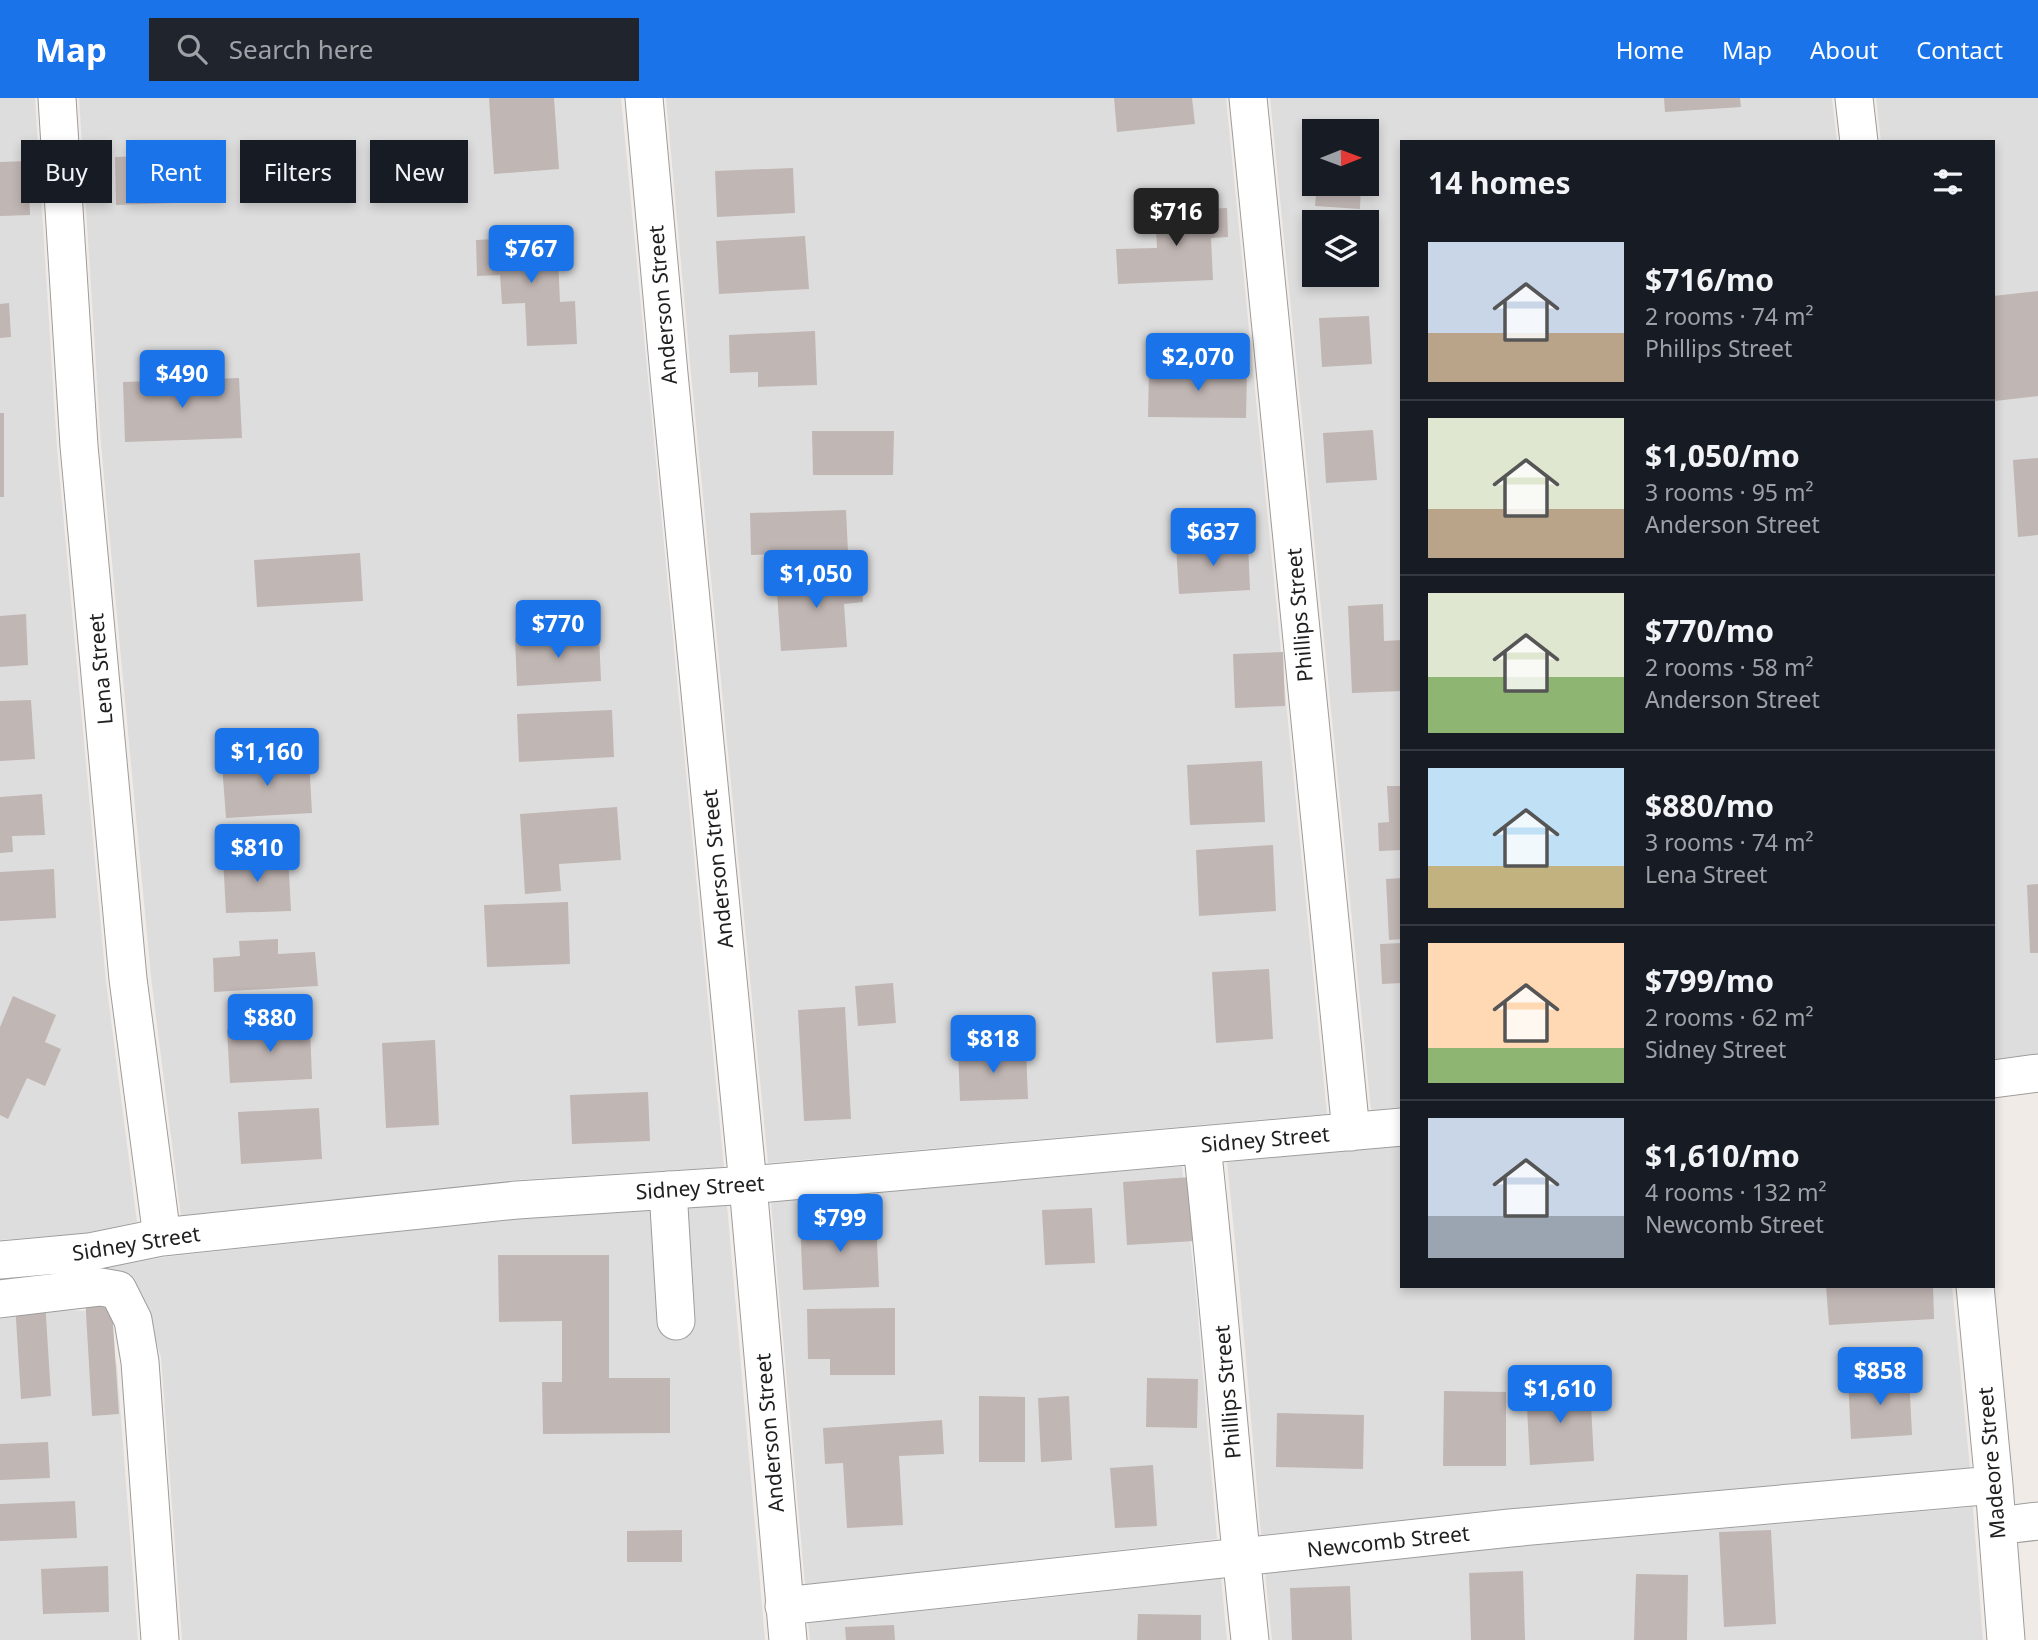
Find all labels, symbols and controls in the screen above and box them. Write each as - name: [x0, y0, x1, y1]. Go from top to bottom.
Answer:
- search box: [149, 18, 639, 81]
- text: Map: [35, 27, 107, 72]
- icon: search: [173, 30, 211, 68]
- text: Search here: [229, 31, 373, 67]
- text: Home: [1616, 33, 1684, 66]
- text: Map: [1722, 33, 1772, 66]
- text: About: [1810, 33, 1878, 66]
- text: Contact: [1916, 33, 2003, 66]
- north arrow: [1302, 119, 1379, 196]
- map controls: [1302, 119, 1379, 287]
- chip: Buy: [21, 140, 112, 203]
- chip: Rent: [126, 140, 226, 203]
- chip: Filters: [240, 140, 356, 203]
- chip: New: [370, 140, 468, 203]
- text: 14 homes: [1428, 162, 1571, 203]
- icon: filters: [1929, 163, 1967, 201]
- pin: $716: [1135, 188, 1217, 248]
- text: $716: [1150, 195, 1202, 227]
- button: layers: [1302, 210, 1379, 287]
- street label: Anderson Street: [641, 224, 683, 386]
- pin: $767: [490, 226, 572, 285]
- text: $767: [505, 232, 557, 264]
- text: $716/mo: [1645, 259, 1774, 300]
- icon: home: [1484, 270, 1568, 354]
- text: 2 rooms · 74 m²: [1645, 300, 1814, 332]
- text: Phillips Street: [1645, 332, 1792, 364]
- pin: $2,070: [1141, 334, 1255, 393]
- text: $2,070: [1162, 340, 1234, 372]
- pin: $490: [141, 350, 223, 410]
- text: $490: [156, 357, 208, 389]
- text: $1,050/mo: [1645, 435, 1800, 476]
- icon: home: [1484, 446, 1568, 530]
- text: 3 rooms · 95 m²: [1645, 476, 1814, 508]
- pin: $637: [1172, 508, 1254, 568]
- text: Anderson Street: [1645, 508, 1820, 540]
- text: $637: [1187, 515, 1239, 547]
- street label: Phillips Street: [1279, 546, 1319, 683]
- pin: $1,050: [759, 550, 873, 610]
- text: $1,050: [780, 557, 852, 589]
- pin: $770: [517, 601, 599, 660]
- text: $770: [532, 607, 584, 639]
- text: $770/mo: [1645, 610, 1774, 651]
- street label: Lena Street: [81, 612, 119, 726]
- icon: home: [1484, 621, 1568, 705]
- text: 2 rooms · 58 m²: [1645, 651, 1814, 683]
- text: Anderson Street: [1645, 683, 1820, 715]
- pin: $1,160: [210, 728, 324, 788]
- text: $1,160: [231, 735, 303, 767]
- text: $880/mo: [1645, 785, 1774, 826]
- street label: Anderson Street: [695, 788, 739, 950]
- icon: home: [1484, 796, 1568, 880]
- pin: $810: [216, 824, 298, 884]
- text: 3 rooms · 74 m²: [1645, 826, 1814, 858]
- text: $810: [231, 831, 283, 863]
- text: Lena Street: [1645, 858, 1767, 890]
- text: $799/mo: [1645, 960, 1774, 1001]
- icon: home: [1484, 971, 1568, 1055]
- pin: $880: [229, 995, 311, 1054]
- text: $880: [244, 1001, 296, 1033]
- text: 2 rooms · 62 m²: [1645, 1001, 1814, 1033]
- pin: $818: [952, 1016, 1034, 1075]
- text: $818: [967, 1022, 1019, 1054]
- text: Sidney Street: [1645, 1033, 1786, 1065]
- street label: Sidney Street: [1199, 1119, 1331, 1159]
- text: $1,610/mo: [1645, 1135, 1800, 1176]
- icon: home: [1484, 1146, 1568, 1230]
- street label: Sidney Street: [635, 1169, 766, 1205]
- text: 4 rooms · 132 m²: [1645, 1176, 1827, 1208]
- pin: $799: [799, 1194, 881, 1254]
- text: $799: [814, 1201, 866, 1233]
- text: Newcomb Street: [1645, 1208, 1824, 1240]
- street label: Sidney Street: [70, 1219, 202, 1267]
- street label: Phillips Street: [1207, 1323, 1247, 1460]
- pin: $858: [1839, 1348, 1921, 1407]
- street label: Anderson Street: [748, 1352, 790, 1514]
- text: $858: [1854, 1354, 1906, 1386]
- pin: $1,610: [1503, 1366, 1617, 1425]
- text: $1,610: [1524, 1372, 1596, 1404]
- street label: Madeore Street: [1970, 1385, 2012, 1540]
- street label: Newcomb Street: [1305, 1518, 1471, 1563]

